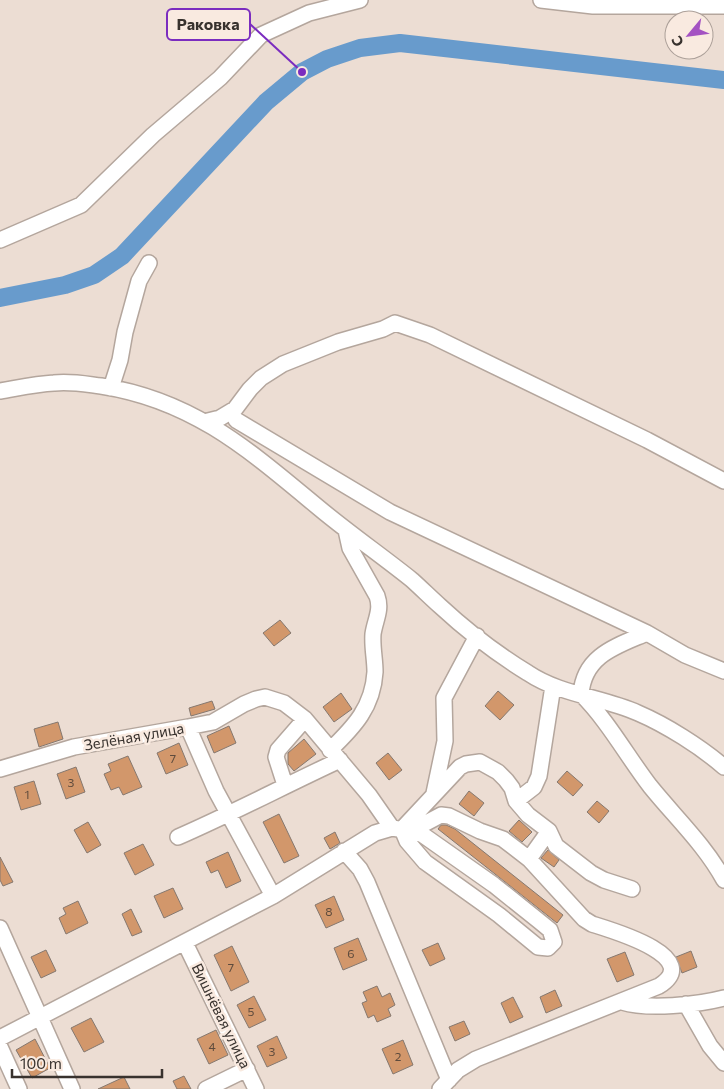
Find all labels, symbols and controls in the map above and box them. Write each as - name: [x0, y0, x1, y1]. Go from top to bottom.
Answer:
- callout: Раковка: [167, 9, 250, 40]
- north arrow: [664, 10, 714, 60]
- text: Раковка: [176, 14, 240, 33]
- text: С: [667, 33, 687, 50]
- street label: Зелёная улица: [82, 718, 185, 754]
- house number: 7: [170, 751, 176, 765]
- house number: 3: [68, 775, 75, 789]
- house number: 1: [24, 787, 30, 801]
- house number: 8: [325, 904, 333, 918]
- house number: 6: [347, 946, 355, 960]
- street label: Вишнёвая улица: [189, 960, 255, 1071]
- house number: 7: [228, 960, 234, 974]
- house number: 5: [248, 1004, 255, 1018]
- house number: 4: [208, 1039, 216, 1053]
- house number: 3: [269, 1044, 276, 1058]
- scale bar: [12, 1046, 162, 1078]
- house number: 2: [395, 1049, 402, 1063]
- text: 100 m: [20, 1054, 62, 1072]

